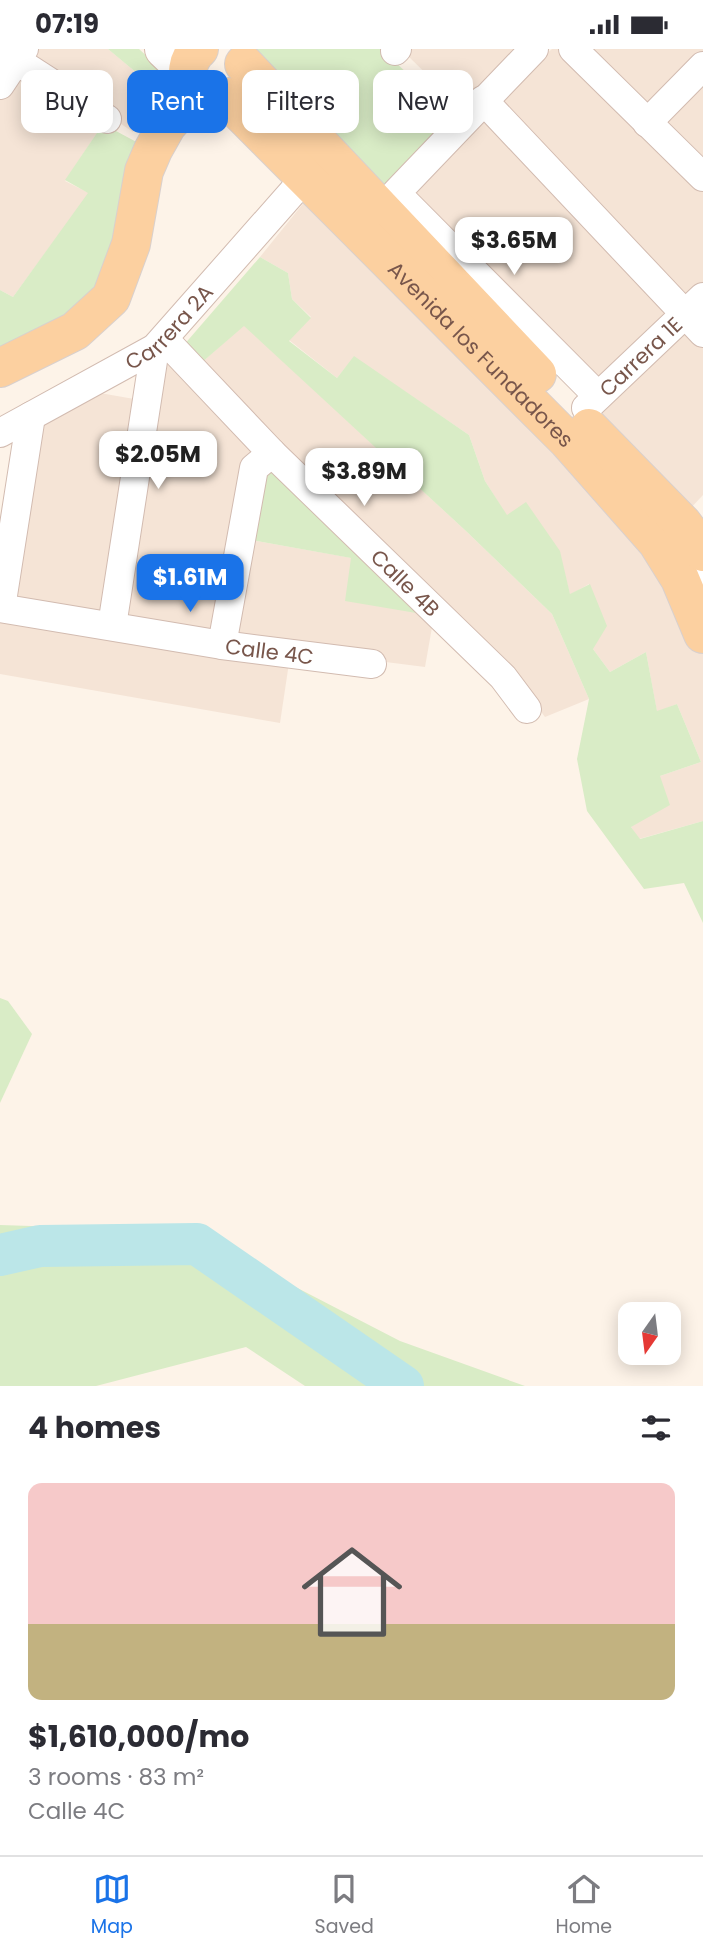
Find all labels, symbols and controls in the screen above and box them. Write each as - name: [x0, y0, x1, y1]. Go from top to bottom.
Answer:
- text: 07:19: [35, 6, 99, 42]
- chip: Buy: [21, 70, 113, 133]
- chip: Rent: [127, 70, 228, 133]
- chip: Filters: [242, 70, 359, 133]
- chip: New: [373, 70, 473, 133]
- pin: $3.65M: [457, 217, 571, 277]
- text: $3.65M: [471, 224, 557, 256]
- street label: Avenida los Fundadores: [382, 254, 580, 453]
- street label: Carrera 2A: [120, 278, 219, 376]
- street label: Carrera 1E: [593, 310, 688, 403]
- pin: $2.05M: [101, 431, 215, 491]
- text: $2.05M: [115, 438, 201, 470]
- pin: $3.89M: [307, 449, 421, 508]
- text: $3.89M: [321, 455, 407, 487]
- street label: Calle 4B: [365, 542, 446, 623]
- pin: $1.61M: [133, 554, 247, 614]
- text: $1.61M: [153, 561, 227, 593]
- street label: Calle 4C: [224, 631, 315, 671]
- north arrow: [618, 1302, 681, 1365]
- map controls: [618, 1302, 681, 1365]
- text: 4 homes: [28, 1406, 161, 1449]
- icon: filters: [637, 1409, 675, 1447]
- icon: home: [289, 1529, 415, 1655]
- text: $1,610,000/mo: [28, 1715, 249, 1758]
- text: 3 rooms · 83 m²: [28, 1761, 204, 1793]
- text: Calle 4C: [28, 1795, 125, 1827]
- tab: Map: [91, 1870, 133, 1941]
- tab: Saved: [315, 1870, 374, 1941]
- tab: Home: [555, 1870, 612, 1941]

